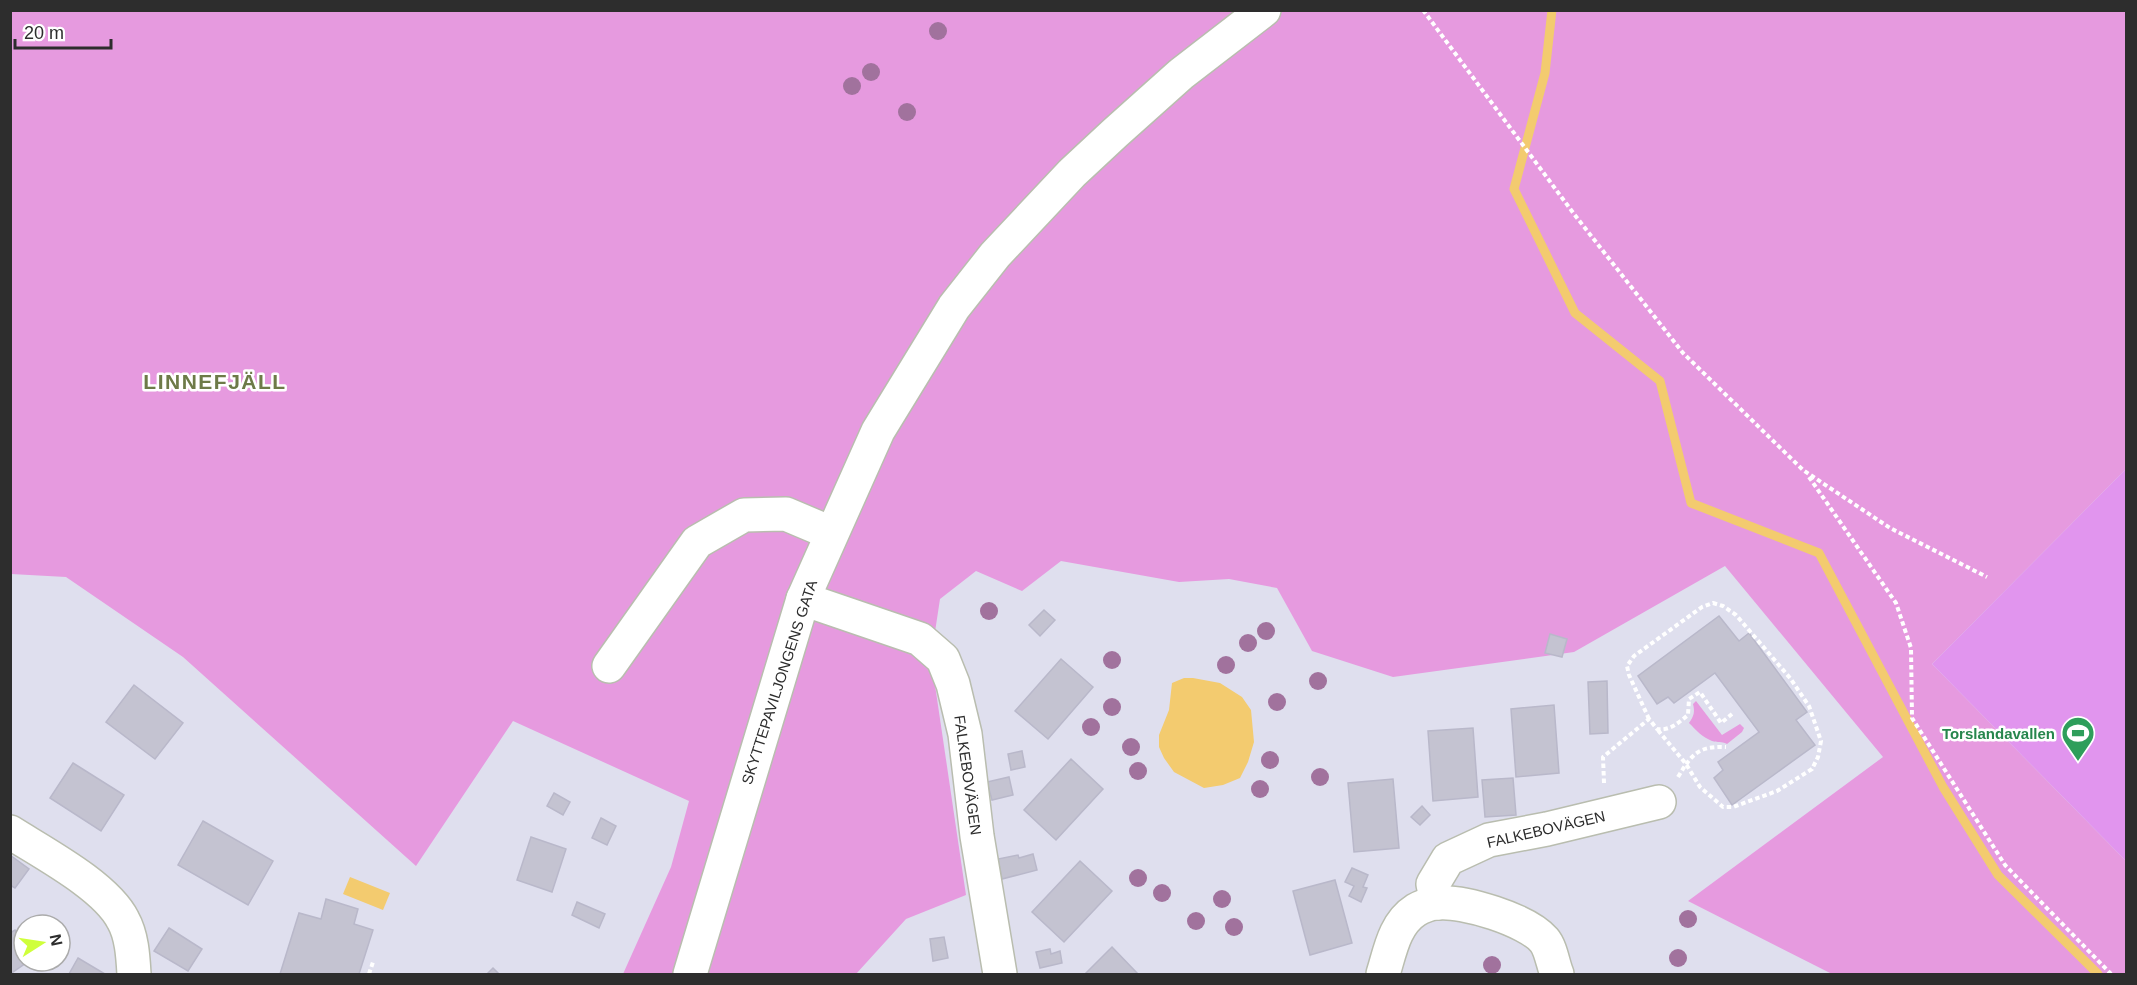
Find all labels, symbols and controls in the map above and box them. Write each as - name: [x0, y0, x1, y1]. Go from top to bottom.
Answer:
- scale bar: [15, 12, 111, 50]
- text: 20 m: [24, 23, 64, 43]
- district label: LINNEFJÄLL: [143, 370, 287, 393]
- street label: SKYTTEPAVILJONGENS GATA: [738, 578, 820, 786]
- street label: FALKEBOVÄGEN: [951, 714, 985, 836]
- sports icon: Torslandavallen: [2060, 715, 2096, 762]
- place label: Torslandavallen: [1942, 725, 2055, 742]
- street label: FALKEBOVÄGEN: [1485, 807, 1607, 851]
- north arrow: [12, 913, 72, 973]
- text: N: [47, 933, 66, 947]

